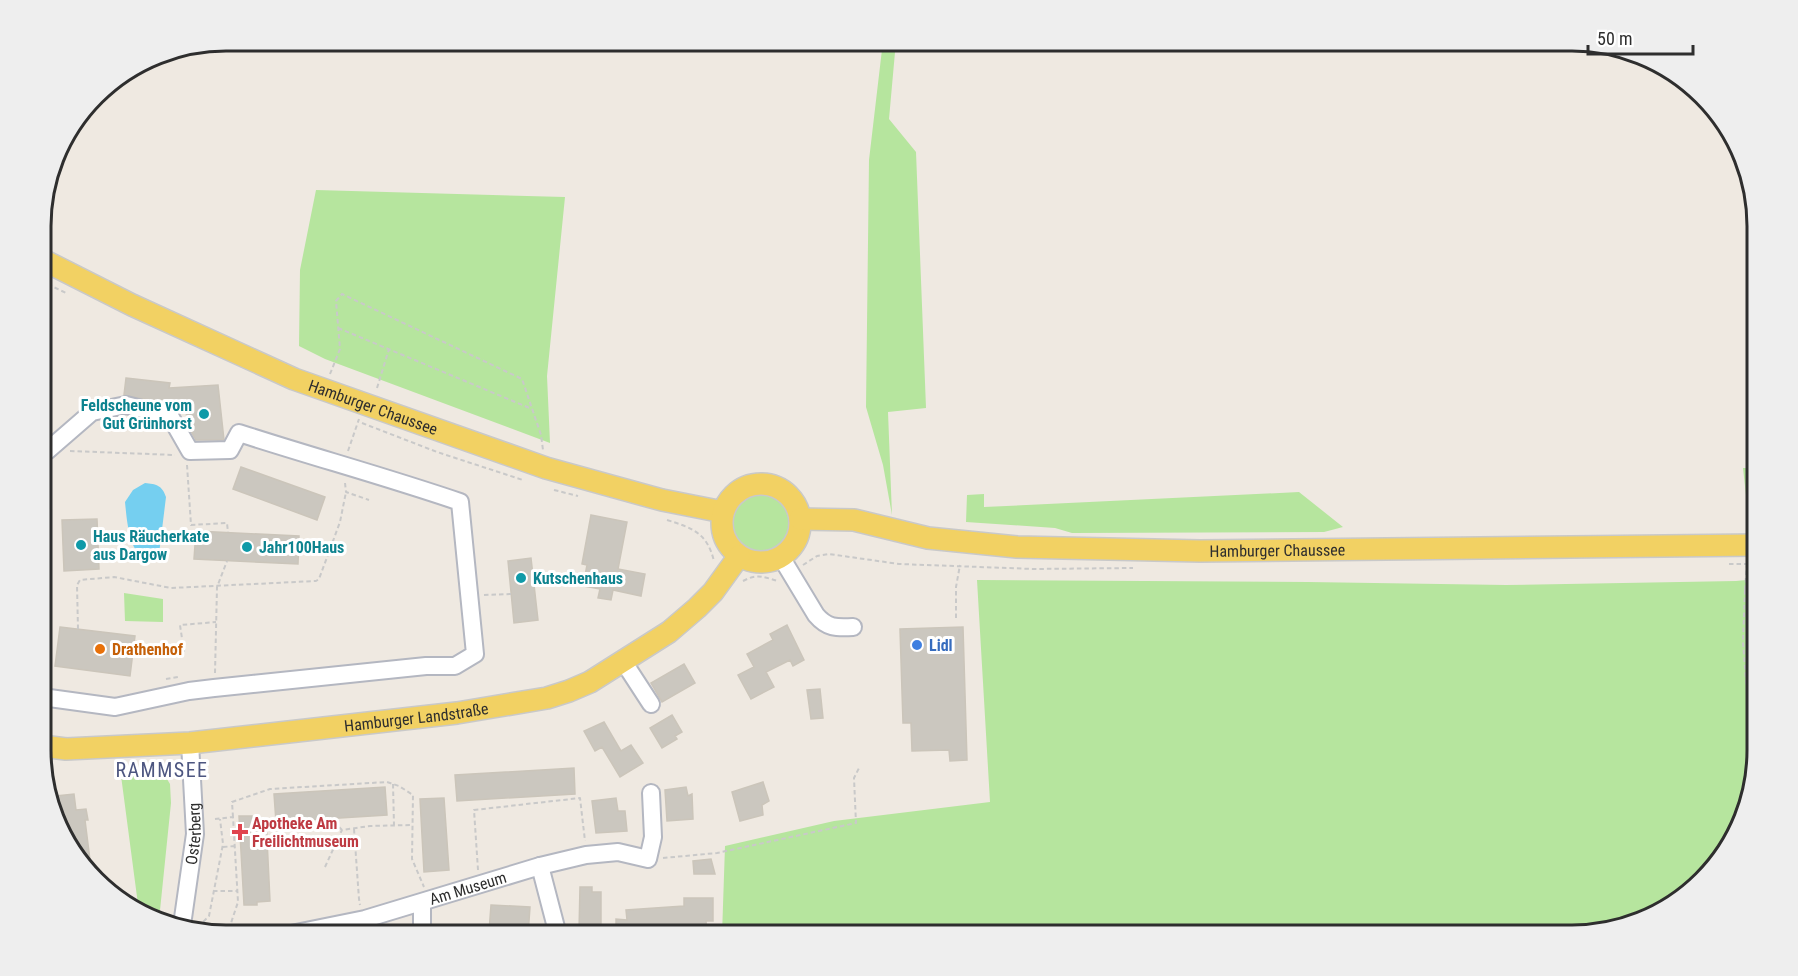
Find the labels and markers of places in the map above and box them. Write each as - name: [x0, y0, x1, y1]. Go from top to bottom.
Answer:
- place label: Feldscheune vom Gut Grünhorst: [81, 396, 192, 433]
- marker: Feldscheune vom Gut Grünhorst: [197, 407, 211, 421]
- place label: Haus Räucherkate aus Dargow: [93, 527, 210, 564]
- marker: Haus Räucherkate aus Dargow: [74, 538, 88, 552]
- place label: Jahr100Haus: [259, 538, 344, 557]
- marker: Jahr100Haus: [240, 540, 254, 554]
- place label: Kutschenhaus: [533, 569, 623, 588]
- marker: Kutschenhaus: [514, 571, 528, 585]
- place label: Lidl: [929, 636, 953, 655]
- marker: Lidl: [910, 638, 924, 652]
- place label: Drathenhof: [112, 640, 184, 659]
- marker: Drathenhof: [93, 642, 107, 656]
- place label: Apotheke Am Freilichtmuseum: [252, 814, 359, 851]
- marker: Apotheke Am Freilichtmuseum: [233, 825, 247, 839]

